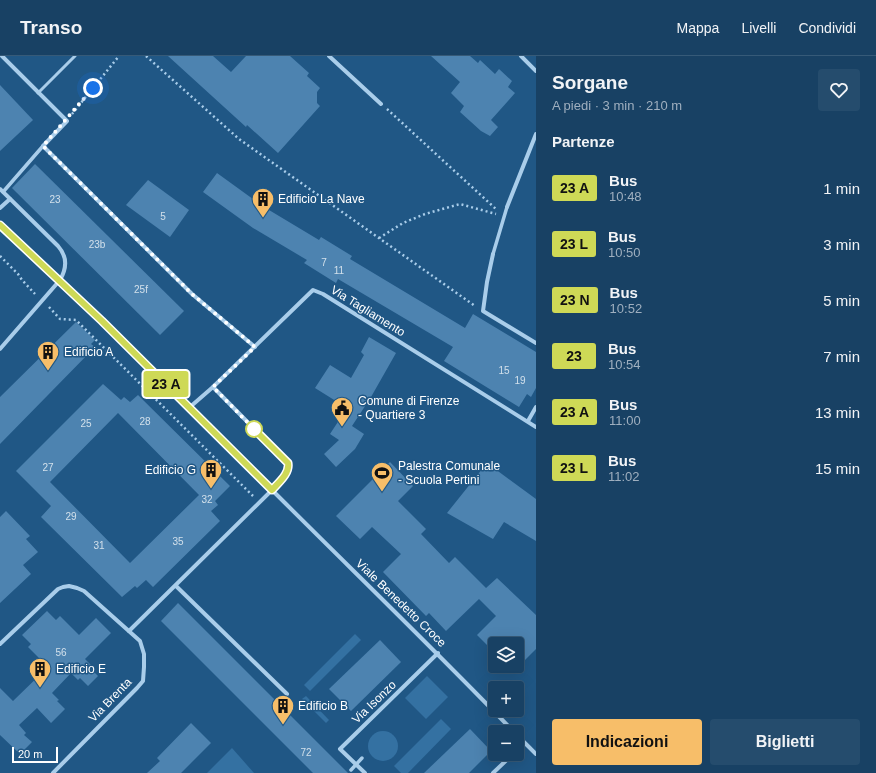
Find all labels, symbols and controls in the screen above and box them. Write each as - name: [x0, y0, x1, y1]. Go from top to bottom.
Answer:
- text: Transo: [20, 17, 82, 38]
- text: Mappa: [677, 20, 719, 36]
- text: Livelli: [741, 20, 776, 36]
- text: Condividi: [798, 20, 856, 36]
- button: heart: [818, 69, 860, 111]
- text: Sorgane: [552, 72, 628, 93]
- your location: [83, 78, 103, 98]
- text: A piedi · 3 min · 210 m: [552, 98, 682, 113]
- text: Partenze: [552, 133, 615, 150]
- text: Bus: [609, 172, 637, 189]
- text: 23 A: [560, 180, 589, 196]
- text: 1 min: [823, 180, 860, 197]
- building icon: Edificio La Nave: [250, 186, 276, 219]
- text: 10:48: [609, 189, 642, 204]
- place label: Edificio La Nave: [278, 192, 365, 206]
- house number: 23: [49, 194, 61, 205]
- house number: 5: [160, 211, 166, 222]
- text: Bus: [608, 228, 636, 245]
- text: 23 L: [560, 236, 588, 252]
- text: 3 min: [823, 236, 860, 253]
- house number: 23b: [89, 239, 106, 250]
- text: 10:50: [608, 245, 641, 260]
- house number: 7: [321, 257, 327, 268]
- house number: 11: [334, 265, 345, 276]
- street label: Via Tagliamento: [328, 283, 408, 340]
- house number: 25f: [134, 284, 148, 295]
- text: Bus: [610, 284, 638, 301]
- text: 23 N: [560, 292, 590, 308]
- text: 5 min: [823, 292, 860, 309]
- text: 10:52: [610, 301, 642, 316]
- building icon: Edificio A: [35, 339, 61, 372]
- text: Bus: [608, 340, 636, 357]
- place label: Edificio A: [64, 345, 113, 359]
- text: 23: [566, 348, 582, 364]
- text: 7 min: [823, 348, 860, 365]
- text: 10:54: [608, 357, 641, 372]
- house number: 15: [498, 365, 510, 376]
- line badge: 23 A: [138, 371, 194, 397]
- house number: 19: [514, 375, 526, 386]
- text: 23 A: [151, 376, 181, 392]
- place label: Comune di Firenze - Quartiere 3: [358, 394, 460, 422]
- public building icon: Comune di Firenze - Quartiere 3: [329, 395, 355, 428]
- text: Bus: [609, 396, 637, 413]
- text: 23 A: [560, 404, 589, 420]
- text: 13 min: [815, 404, 860, 421]
- text: 11:00: [609, 413, 641, 428]
- house number: 28: [139, 416, 151, 427]
- house number: 25: [80, 418, 92, 429]
- unlabelled marker: [245, 420, 263, 438]
- text: Bus: [608, 452, 636, 469]
- building icon: Edificio G: [198, 457, 224, 490]
- place label: Palestra Comunale - Scuola Pertini: [398, 459, 500, 487]
- sports icon: Palestra Comunale - Scuola Pertini: [369, 460, 395, 493]
- text: 23 L: [560, 460, 588, 476]
- text: 15 min: [815, 460, 860, 477]
- house number: 27: [42, 462, 54, 473]
- place label: Edificio G: [145, 463, 196, 477]
- text: 11:02: [608, 469, 640, 484]
- house number: 32: [201, 494, 213, 505]
- house number: 29: [65, 511, 77, 522]
- house number: 35: [172, 536, 184, 547]
- house number: 31: [93, 540, 105, 551]
- street label: Viale Benedetto Croce: [353, 556, 449, 650]
- map controls: [488, 637, 524, 761]
- button: layers: [488, 637, 524, 673]
- house number: 56: [55, 647, 67, 658]
- building icon: Edificio E: [27, 656, 53, 689]
- place label: Edificio E: [56, 662, 106, 676]
- street label: Via Brenta: [86, 675, 135, 725]
- street label: Via Isonzo: [349, 677, 399, 726]
- button: +: [488, 681, 524, 717]
- building icon: Edificio B: [270, 693, 296, 726]
- place label: Edificio B: [298, 699, 348, 713]
- button: Indicazioni: [552, 719, 702, 765]
- button: Biglietti: [710, 719, 860, 765]
- button: −: [488, 725, 524, 761]
- scale bar: [12, 745, 58, 764]
- house number: 72: [300, 747, 312, 758]
- text: 20 m: [18, 748, 42, 760]

